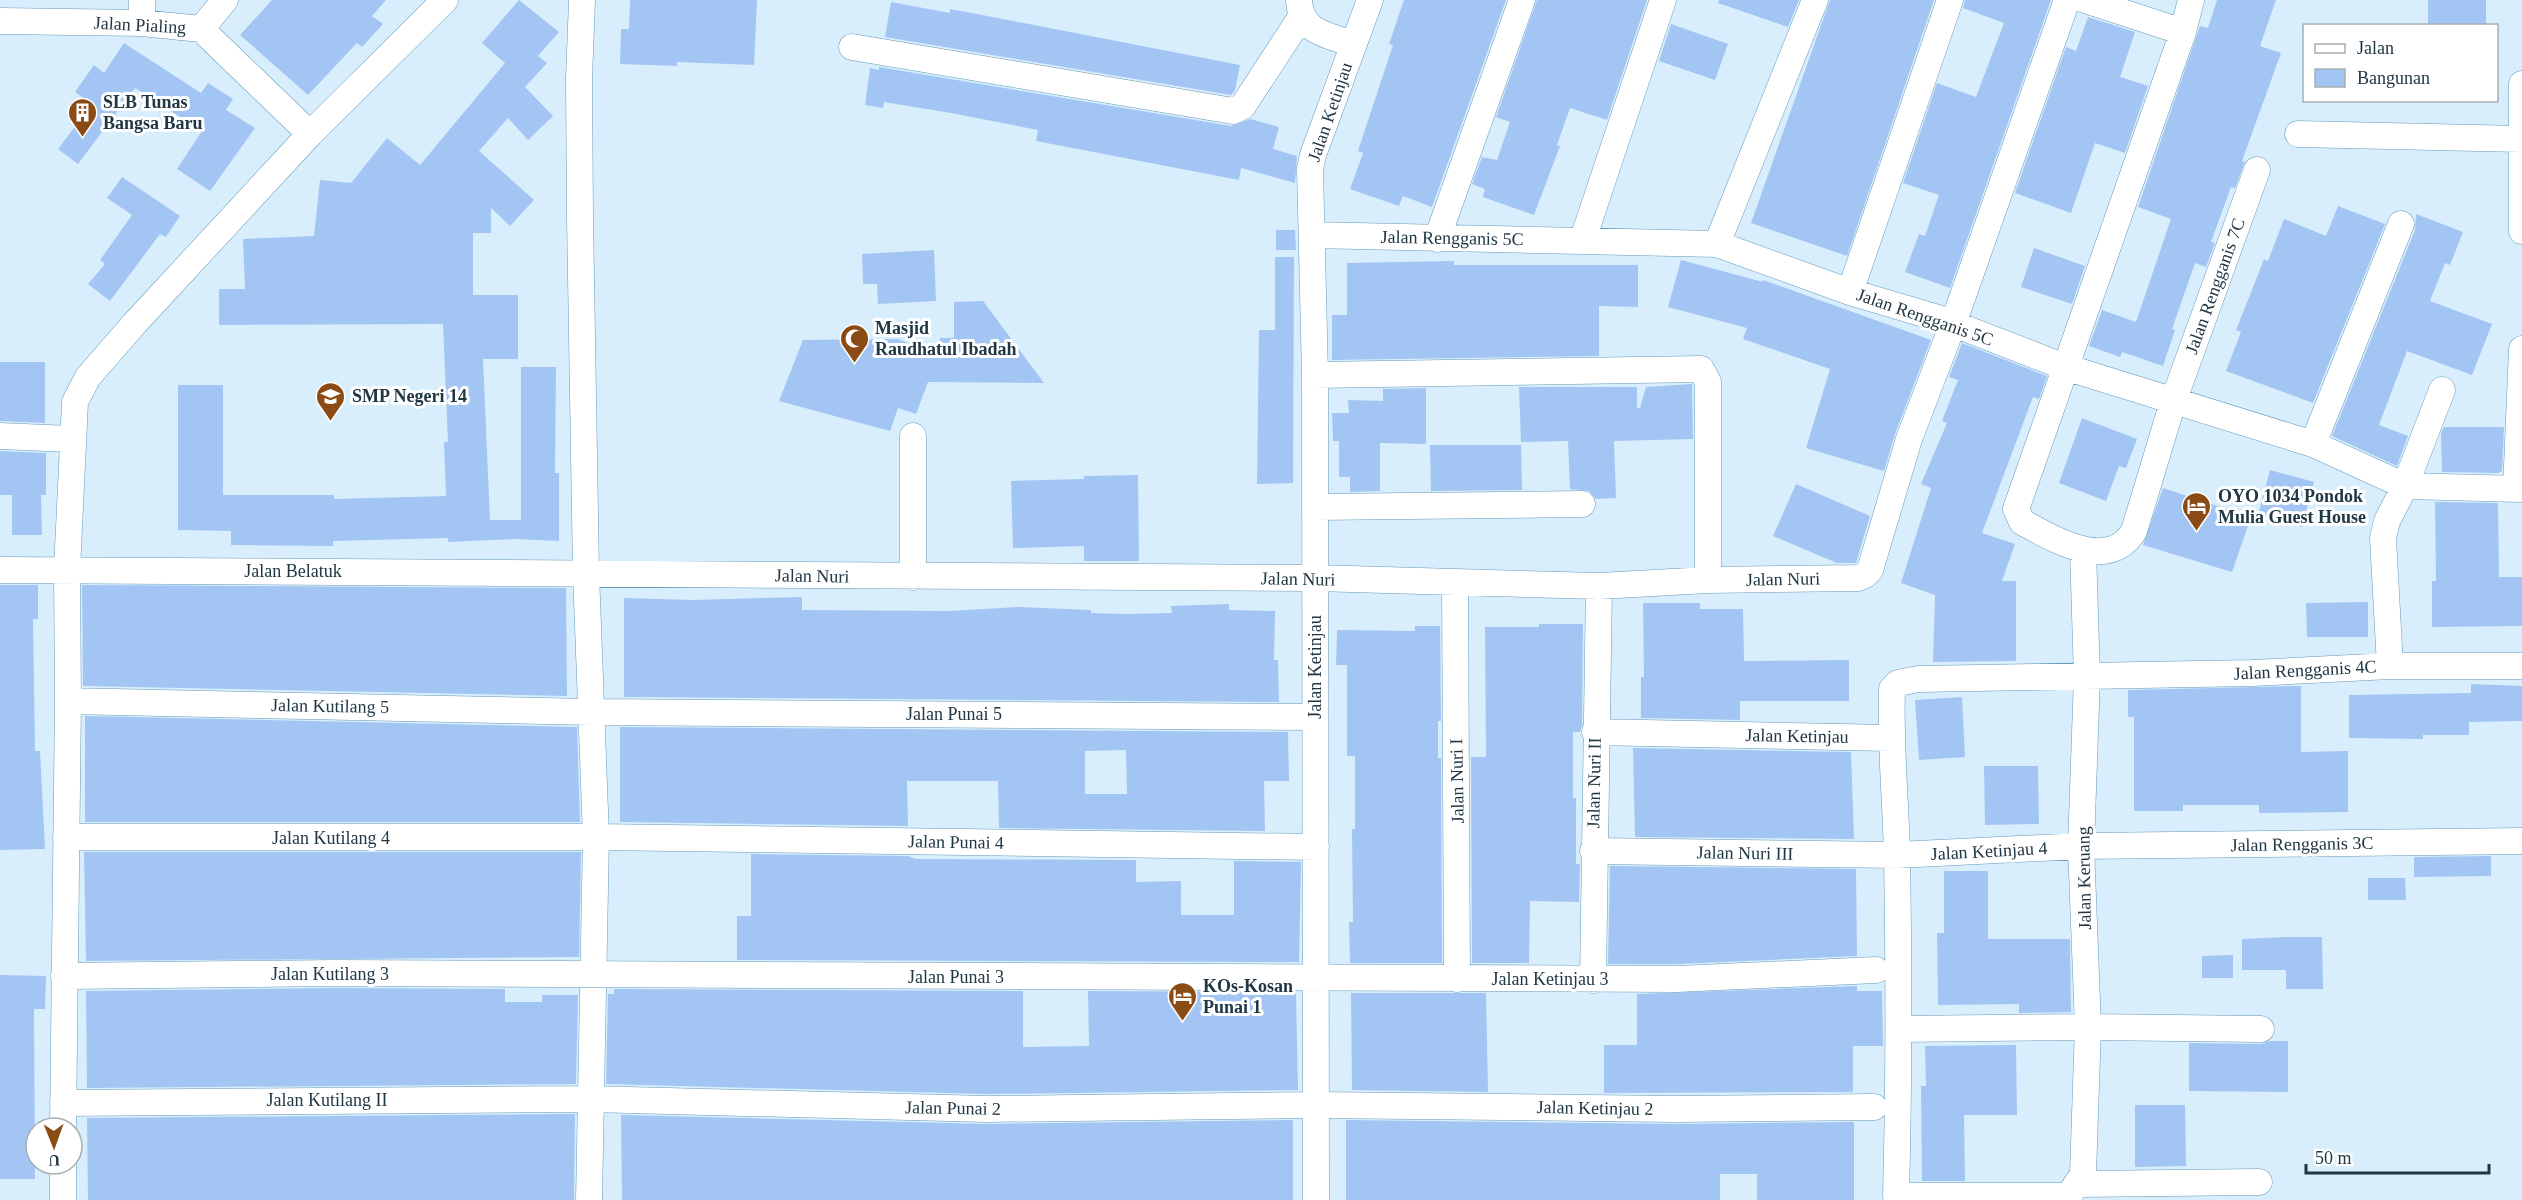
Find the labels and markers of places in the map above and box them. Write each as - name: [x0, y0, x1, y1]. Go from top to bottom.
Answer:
- place label: SLB Tunas Bangsa Baru: [103, 92, 203, 133]
- building icon: SLB Tunas Bangsa Baru: [66, 96, 98, 138]
- place label: Masjid Raudhatul Ibadah: [875, 318, 1017, 359]
- mosque icon: Masjid Raudhatul Ibadah: [838, 322, 870, 364]
- school or university icon: SMP Negeri 14: [315, 380, 347, 422]
- place label: SMP Negeri 14: [352, 386, 467, 406]
- place label: OYO 1034 Pondok Mulia Guest House: [2218, 486, 2366, 527]
- hotel icon: OYO 1034 Pondok Mulia Guest House: [2181, 490, 2213, 532]
- place label: KOs-Kosan Punai 1: [1203, 976, 1293, 1017]
- hotel icon: KOs-Kosan Punai 1: [1166, 980, 1198, 1022]

